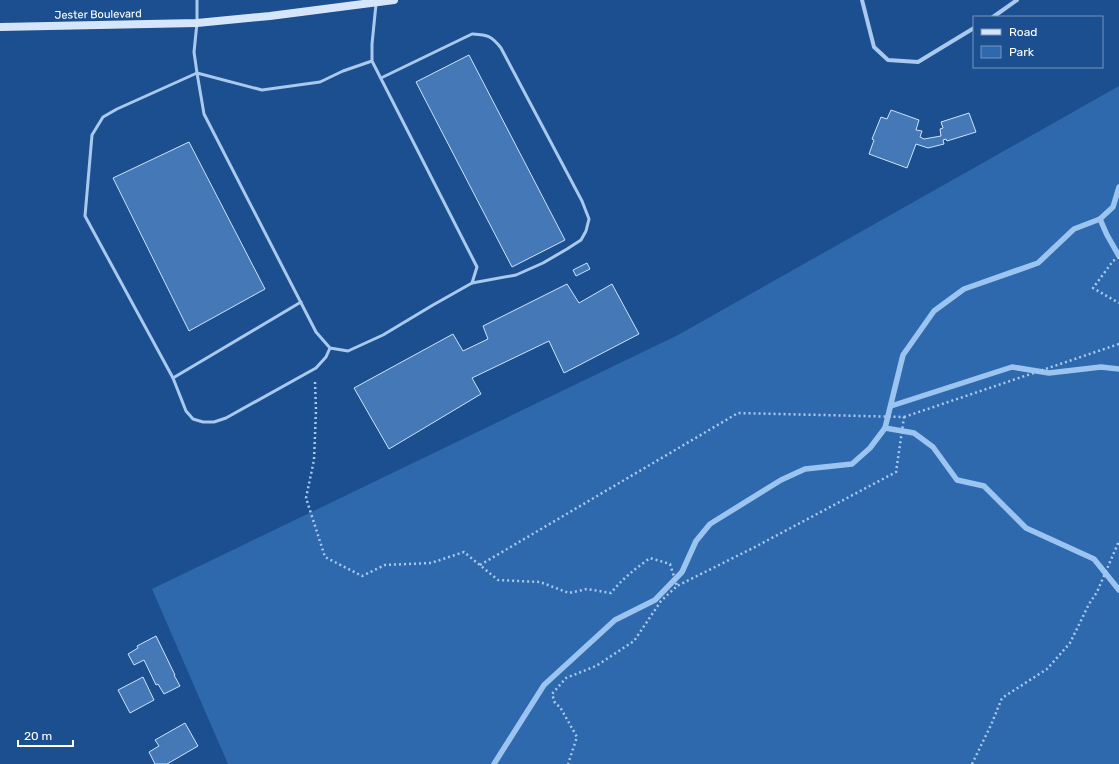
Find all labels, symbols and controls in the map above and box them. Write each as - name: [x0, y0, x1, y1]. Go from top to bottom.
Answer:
- street label: Jester Boulevard: [54, 7, 142, 22]
- legend: [973, 16, 1103, 68]
- text: Road: [1009, 25, 1037, 39]
- text: Park: [1009, 45, 1035, 59]
- scale bar: [18, 722, 73, 748]
- text: 20 m: [24, 729, 52, 743]

